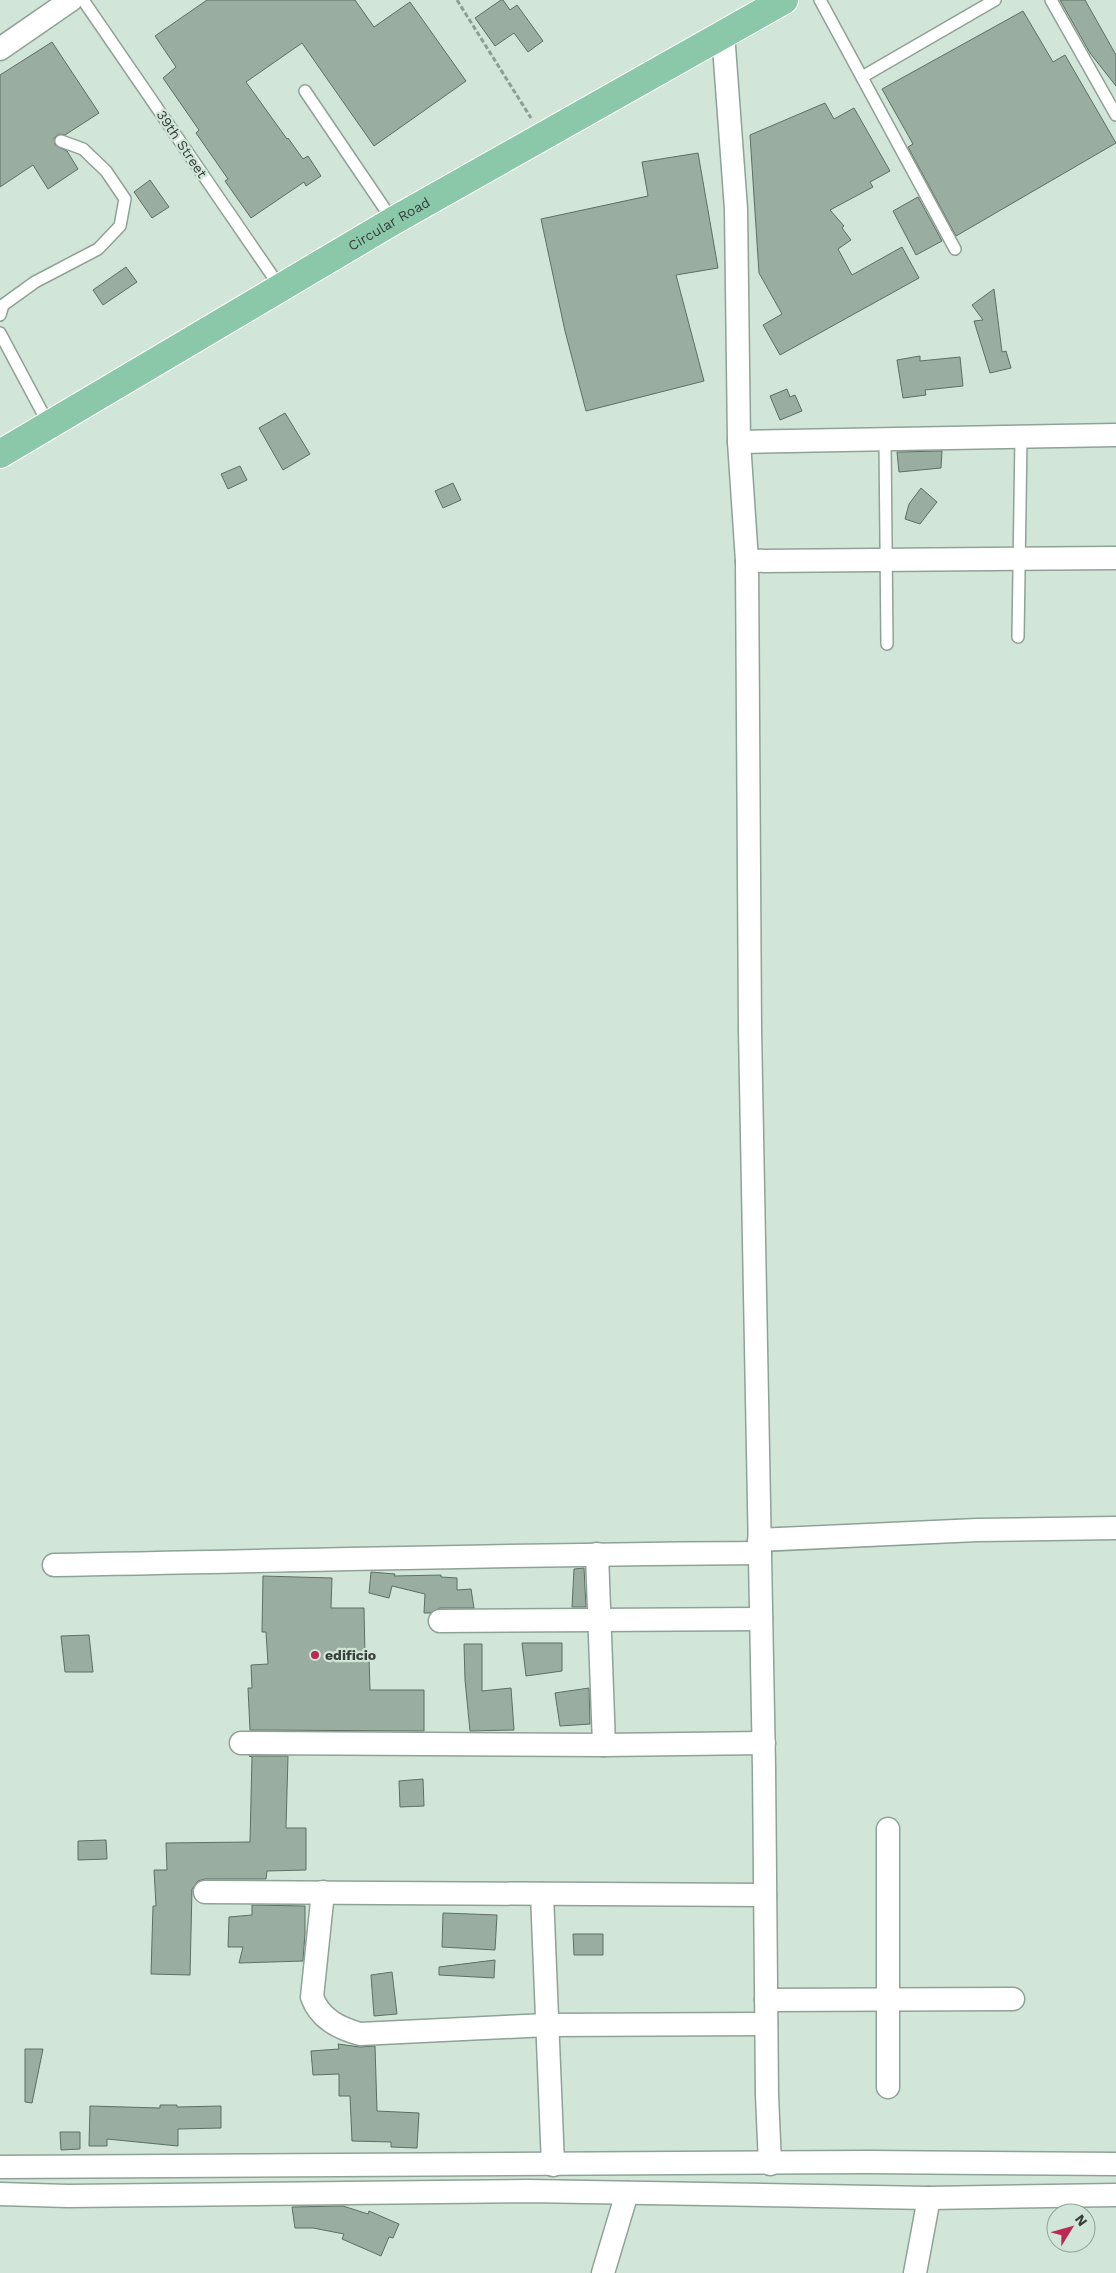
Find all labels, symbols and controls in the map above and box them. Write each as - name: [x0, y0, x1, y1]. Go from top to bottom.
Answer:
- street label: 39th Street: [153, 107, 211, 181]
- street label: Circular Road: [345, 194, 433, 254]
- place label: edificio: [325, 1647, 376, 1663]
- marker: edificio: [309, 1649, 321, 1661]
- north arrow: [1046, 2203, 1096, 2253]
- text: N: [1072, 2211, 1091, 2229]

